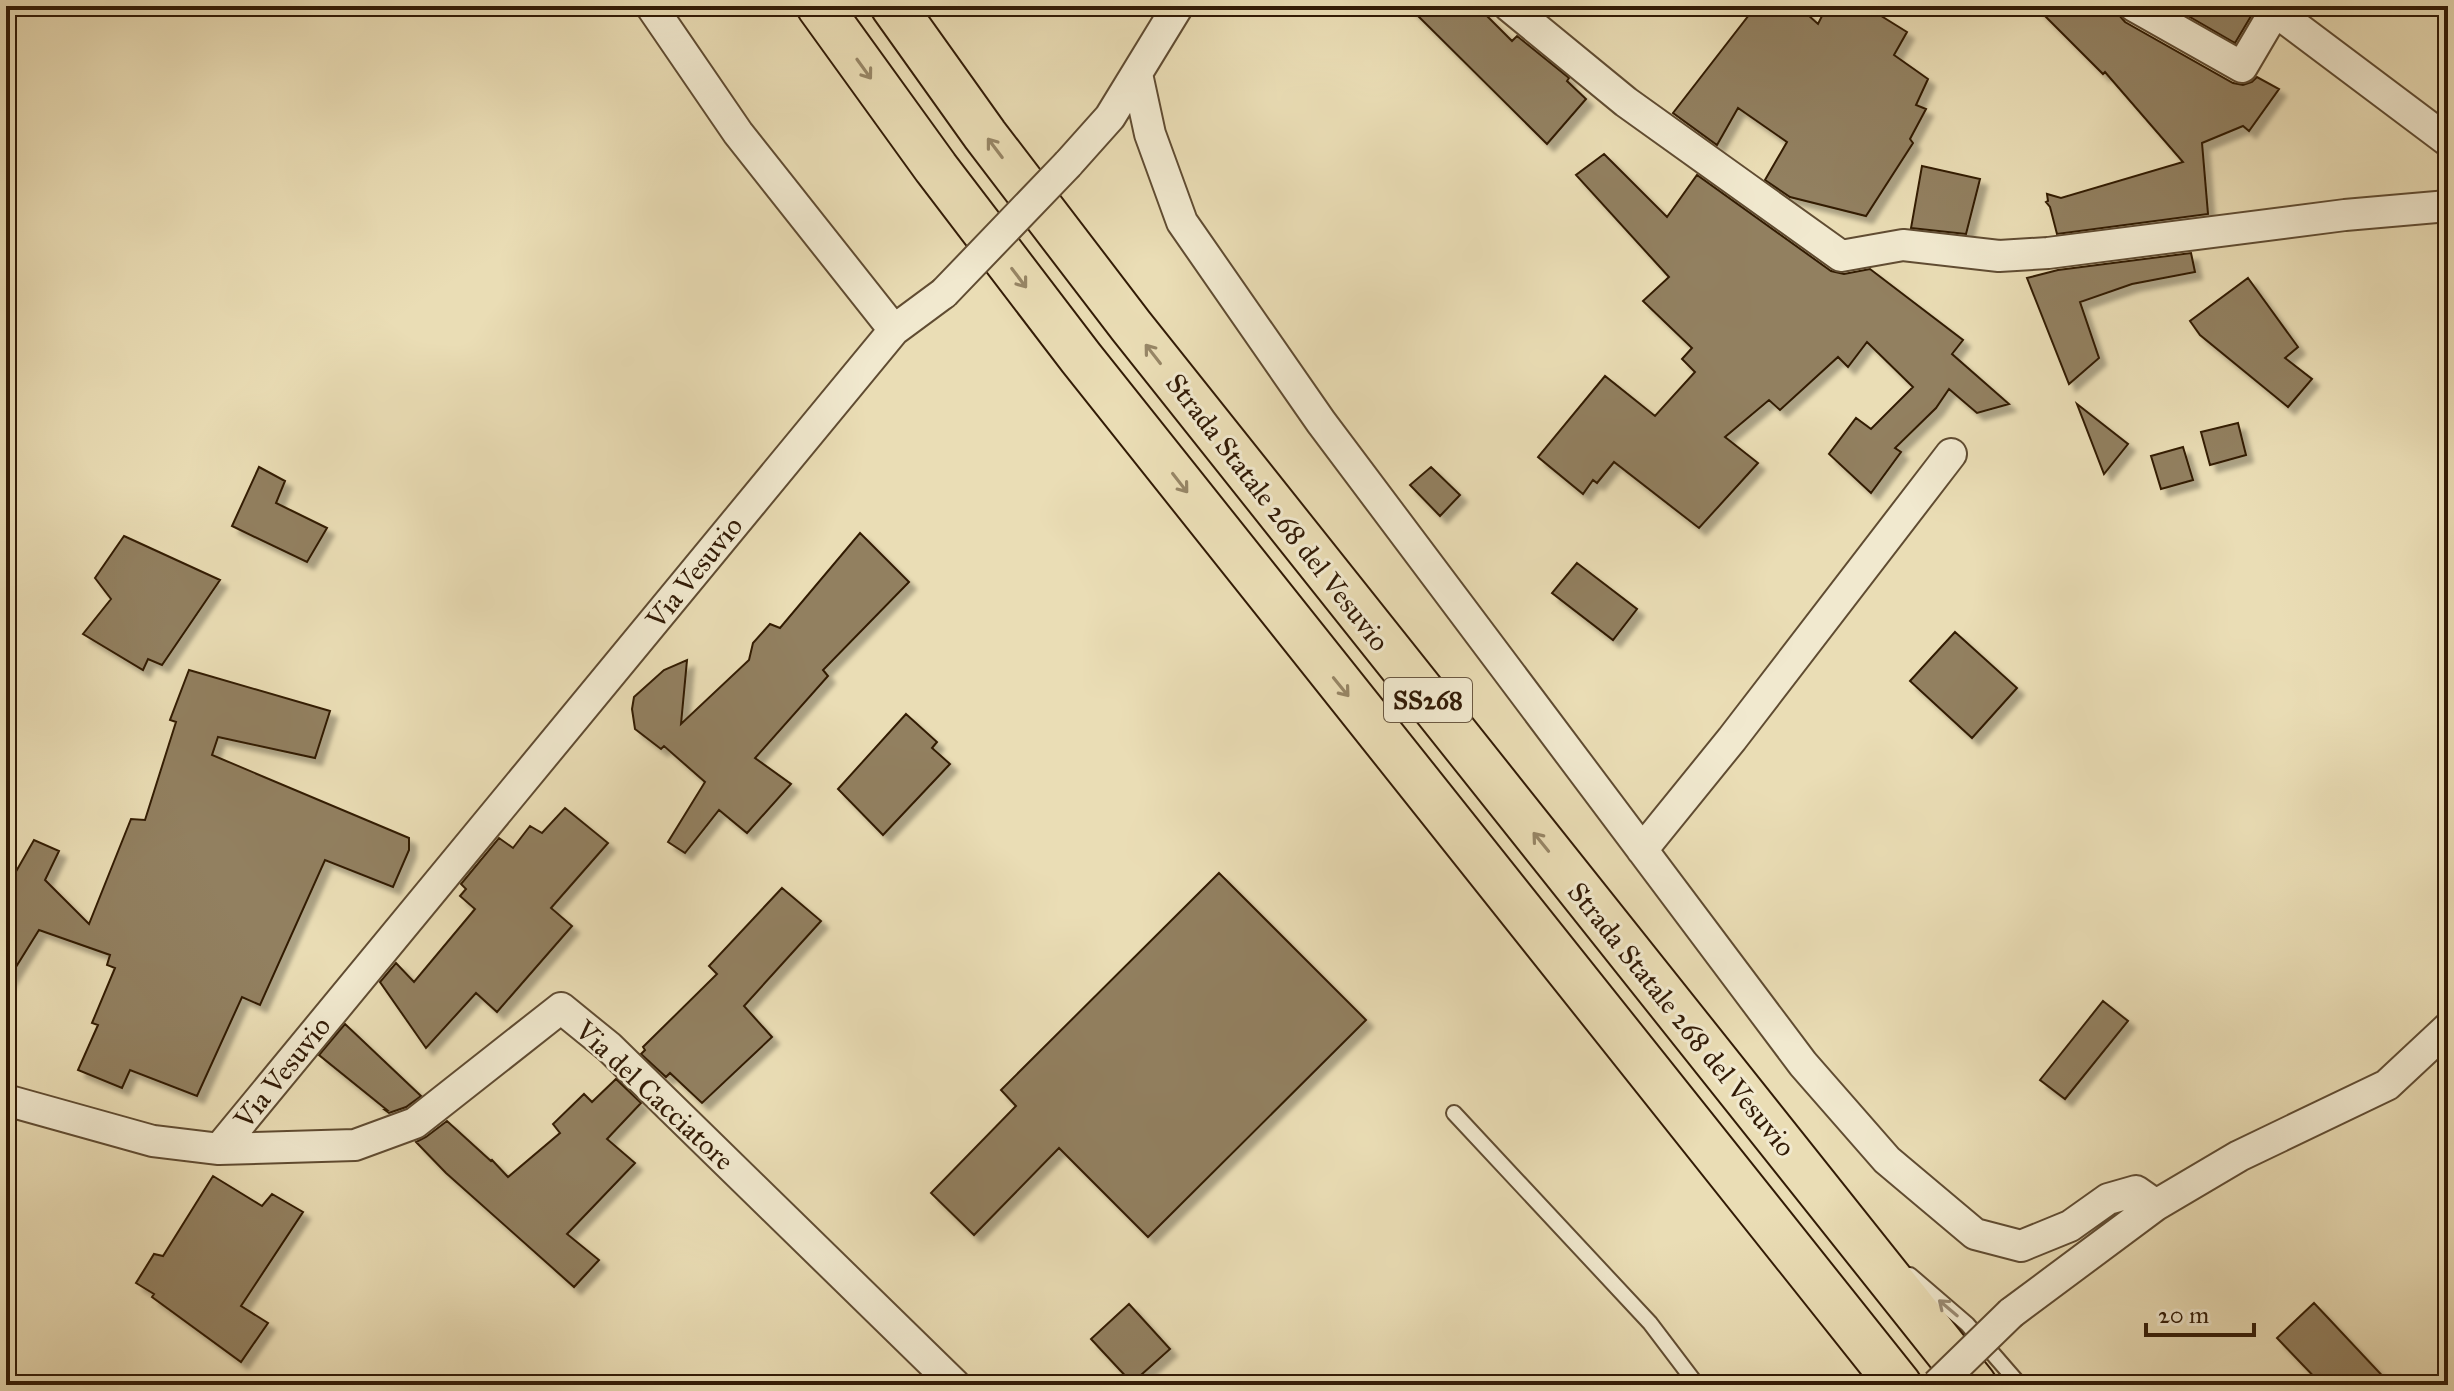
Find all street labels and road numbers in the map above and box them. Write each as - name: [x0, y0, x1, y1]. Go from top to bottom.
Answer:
- street label: Strada Statale 268 del Vesuvio: [1158, 366, 1397, 658]
- street label: Via Vesuvio: [638, 509, 750, 636]
- road number: SS268: [1384, 678, 1472, 722]
- street label: Strada Statale 268 del Vesuvio: [1560, 875, 1803, 1164]
- street label: Via Vesuvio: [226, 1009, 338, 1136]
- street label: Via del Cacciatore: [567, 1012, 741, 1178]

